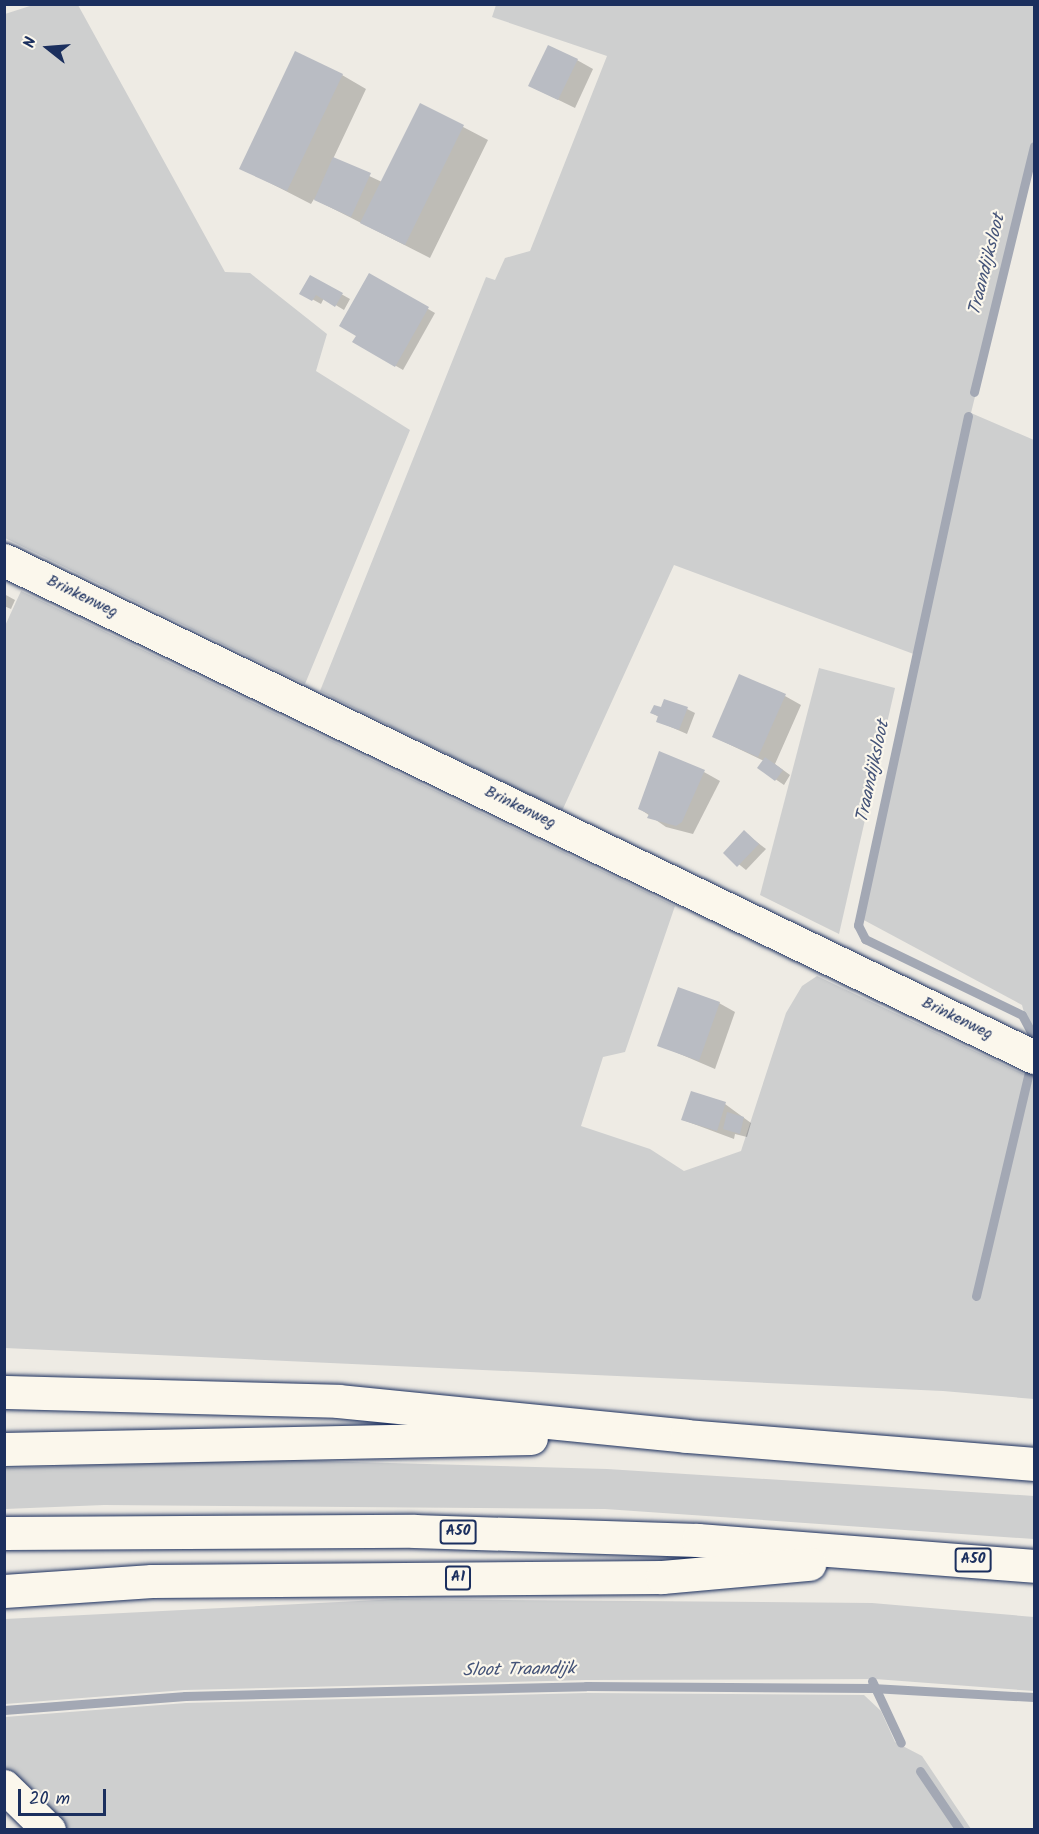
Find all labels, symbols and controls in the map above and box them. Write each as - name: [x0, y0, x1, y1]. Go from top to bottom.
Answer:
- north arrow: [18, 18, 78, 78]
- text: N: [17, 34, 44, 51]
- water label: Traandijksloot: [965, 212, 1011, 318]
- street label: Brinkenweg: [43, 572, 121, 622]
- water label: Traandijksloot: [853, 719, 895, 825]
- street label: Brinkenweg: [481, 783, 559, 833]
- street label: Brinkenweg: [918, 994, 996, 1044]
- road number: A50: [438, 1520, 478, 1544]
- road number: A50: [954, 1548, 992, 1572]
- road number: A1: [444, 1566, 472, 1590]
- water label: Sloot Traandijk: [462, 1659, 576, 1683]
- scale bar: [21, 1777, 110, 1815]
- text: 20 m: [29, 1785, 70, 1814]

